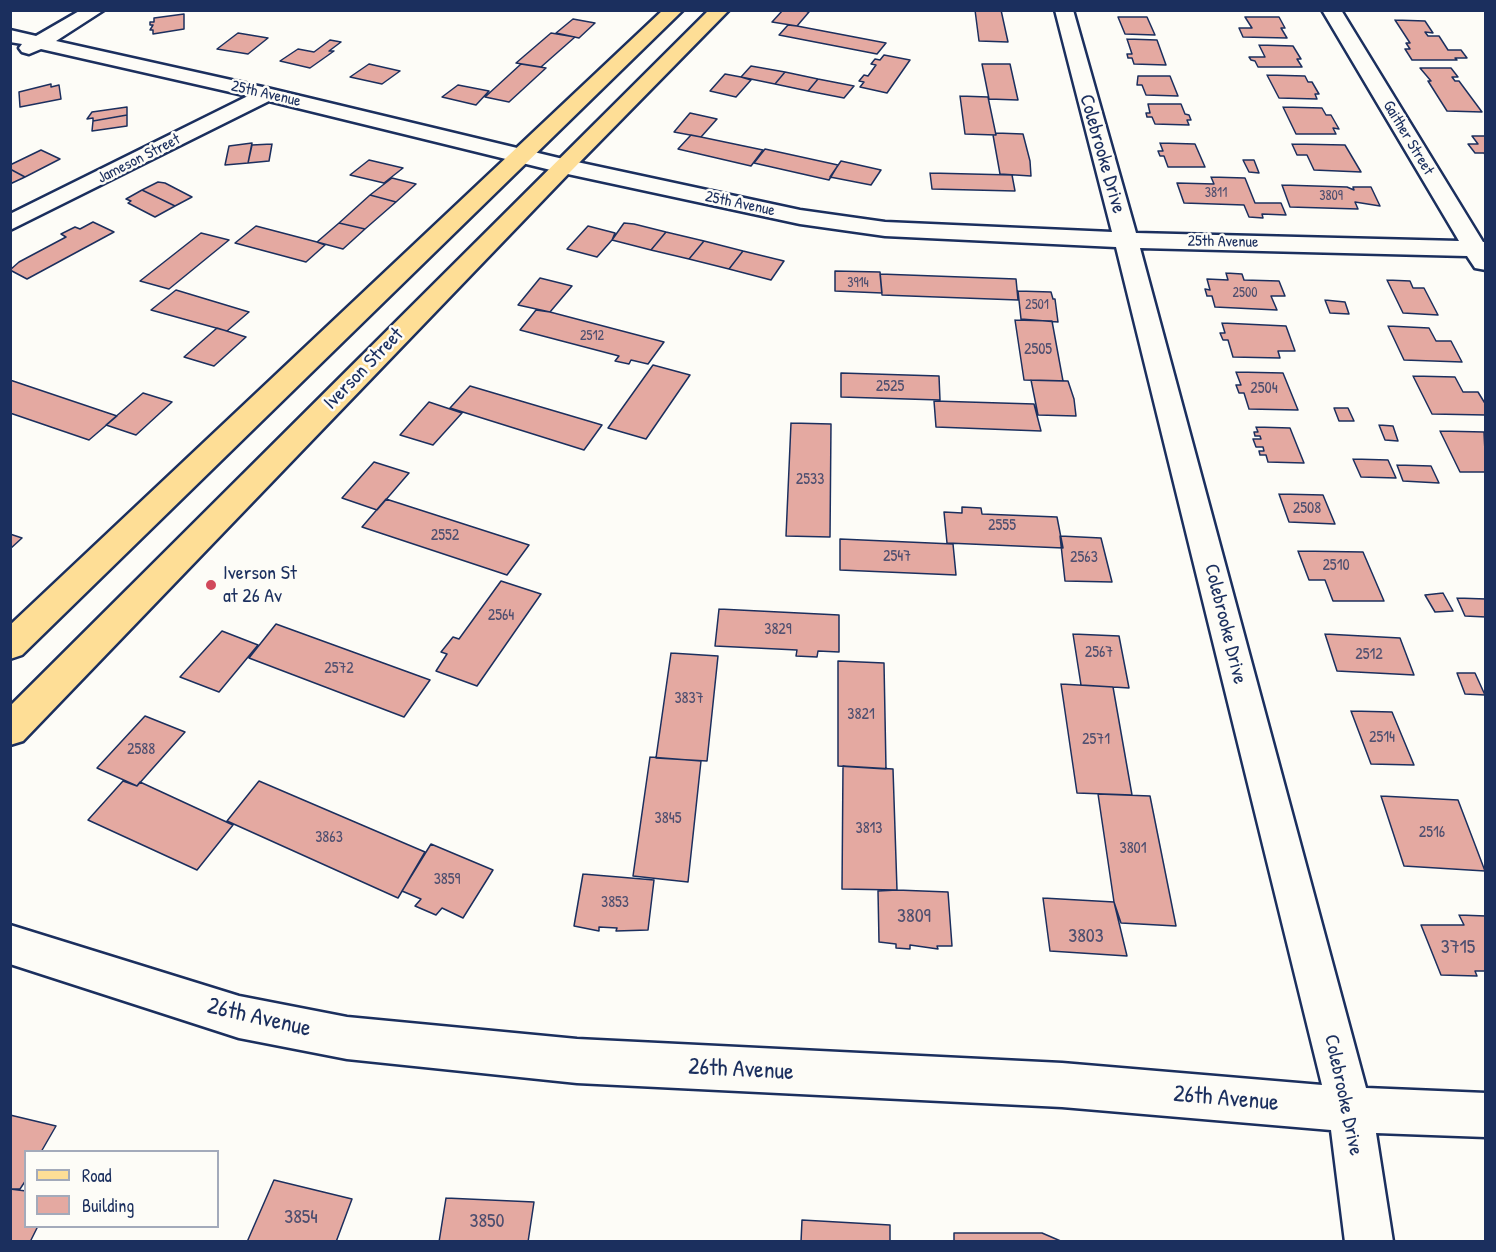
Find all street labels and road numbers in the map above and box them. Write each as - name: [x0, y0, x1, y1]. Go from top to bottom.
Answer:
- street label: 25th Avenue: [229, 77, 303, 111]
- street label: Colebrooke Drive: [1074, 92, 1130, 216]
- street label: Gaither Street: [1378, 97, 1438, 179]
- street label: Jameson Street: [94, 130, 184, 188]
- street label: 25th Avenue: [703, 187, 777, 221]
- street label: 25th Avenue: [1187, 232, 1259, 252]
- street label: Iverson Street: [319, 323, 409, 415]
- street label: Colebrooke Drive: [1198, 561, 1252, 687]
- street label: 26th Avenue: [204, 992, 314, 1044]
- street label: Colebrooke Drive: [1318, 1032, 1368, 1158]
- street label: 26th Avenue: [688, 1053, 794, 1087]
- street label: 26th Avenue: [1172, 1080, 1280, 1118]

